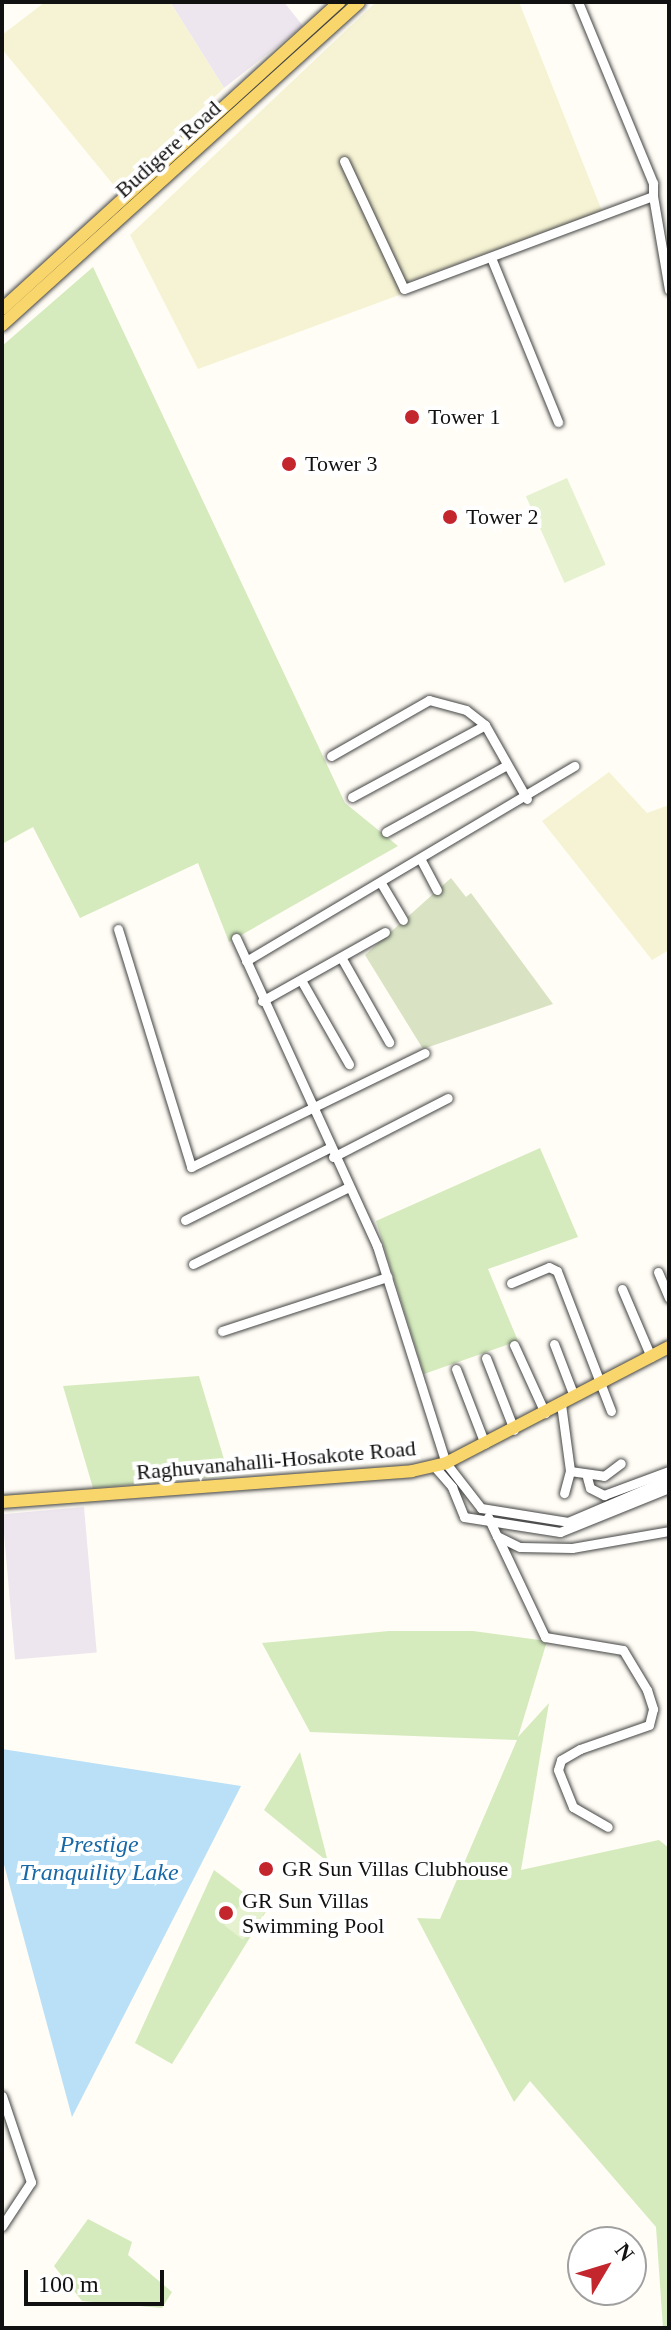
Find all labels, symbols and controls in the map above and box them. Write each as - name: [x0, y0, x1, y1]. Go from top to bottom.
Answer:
- street label: Budigere Road: [110, 95, 226, 203]
- place label: Tower 1: [428, 404, 500, 430]
- marker: Tower 1: [403, 408, 421, 426]
- place label: Tower 3: [305, 451, 377, 477]
- marker: Tower 3: [280, 455, 298, 473]
- place label: Tower 2: [466, 504, 538, 530]
- marker: Tower 2: [441, 508, 459, 526]
- street label: Raghuvanahalli-Hosakote Road: [135, 1435, 417, 1485]
- water label: Prestige Tranquility Lake: [19, 1831, 179, 1887]
- place label: GR Sun Villas Clubhouse: [282, 1856, 509, 1882]
- marker: GR Sun Villas Clubhouse: [257, 1860, 275, 1878]
- place label: GR Sun Villas Swimming Pool: [242, 1887, 384, 1938]
- marker: GR Sun Villas Swimming Pool: [217, 1904, 235, 1922]
- north arrow: [567, 2226, 647, 2306]
- text: N: [610, 2238, 639, 2266]
- scale bar: [28, 2254, 168, 2304]
- text: 100 m: [38, 2271, 99, 2297]

